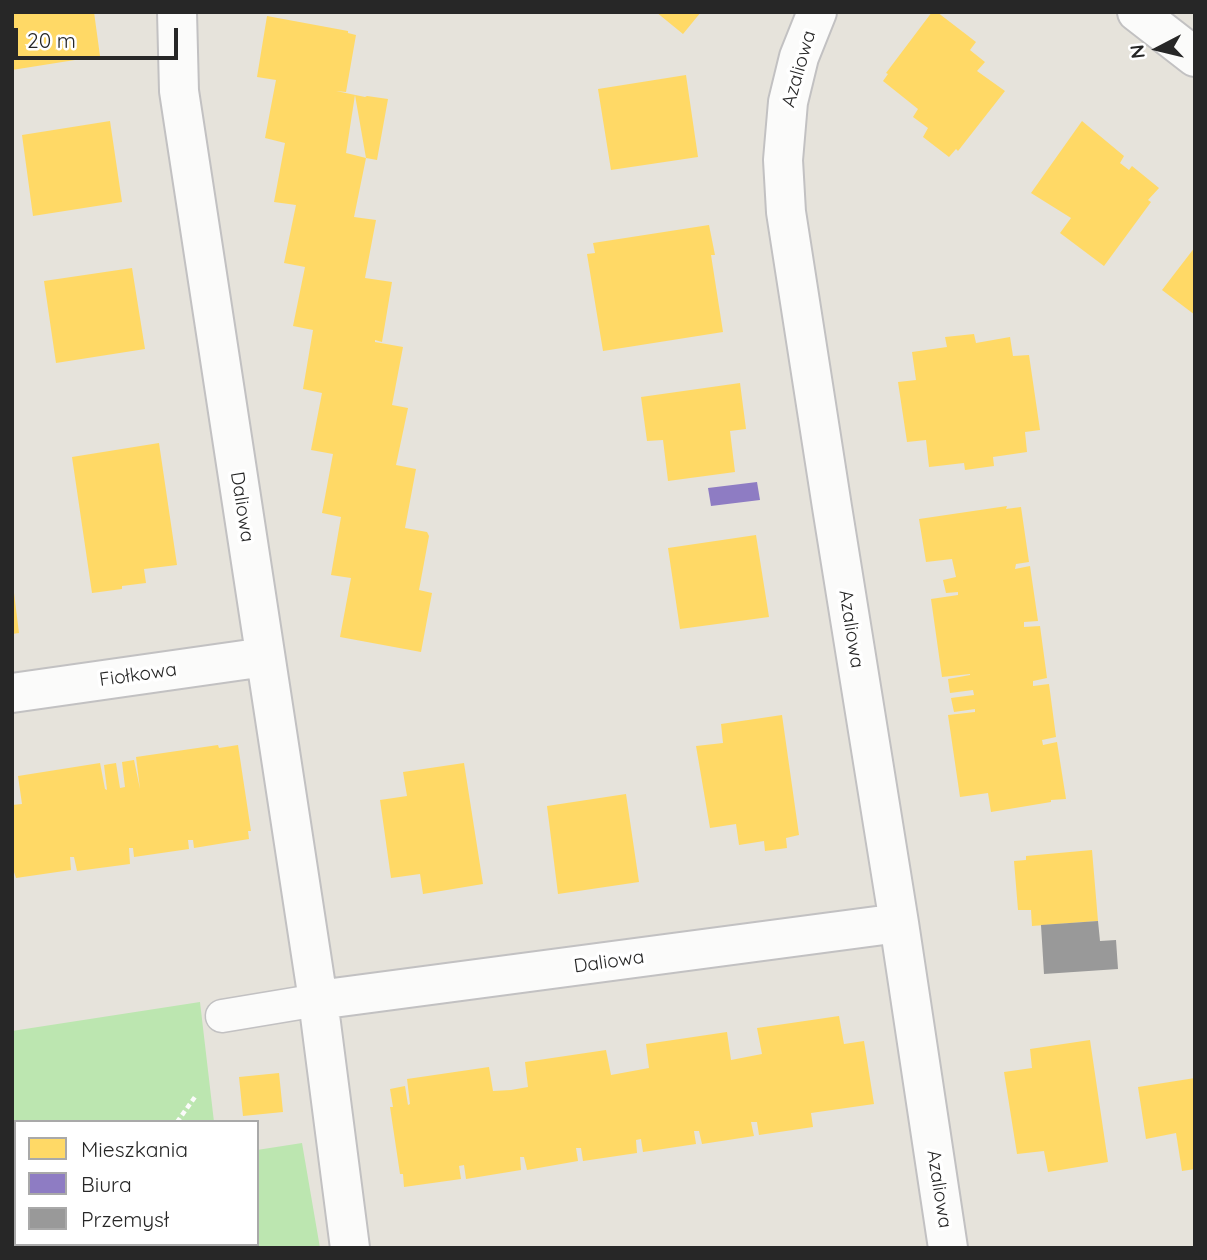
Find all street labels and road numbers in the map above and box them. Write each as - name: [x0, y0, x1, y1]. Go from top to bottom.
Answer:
- street label: Azaliowa: [777, 28, 821, 110]
- street label: Daliowa: [225, 470, 259, 544]
- street label: Azaliowa: [834, 588, 868, 670]
- street label: Fiołkowa: [98, 658, 178, 692]
- street label: Daliowa: [572, 946, 646, 978]
- street label: Azaliowa: [922, 1148, 956, 1230]

